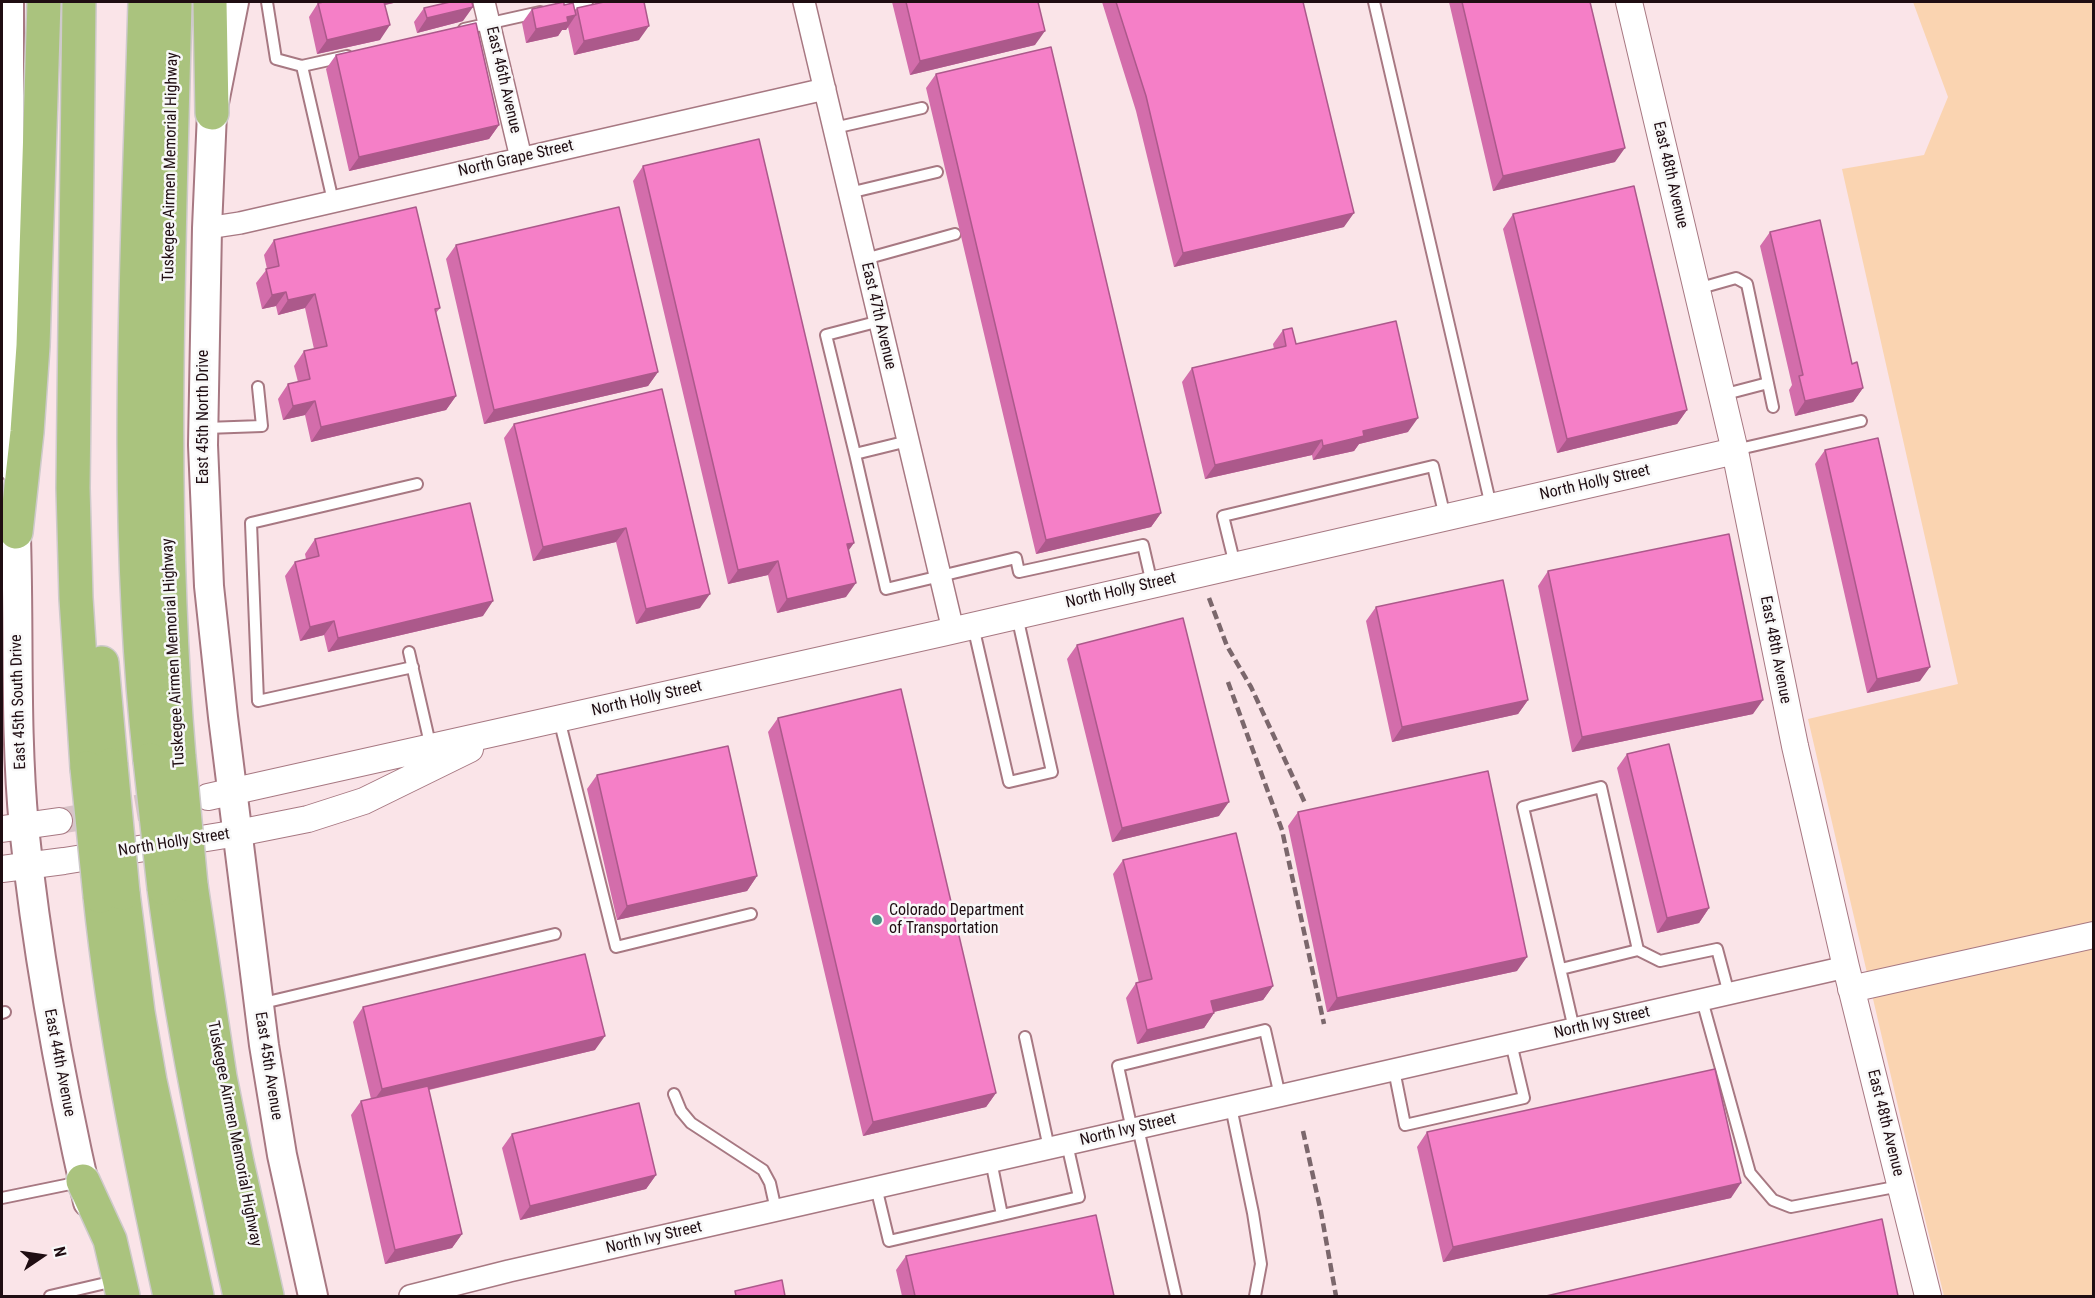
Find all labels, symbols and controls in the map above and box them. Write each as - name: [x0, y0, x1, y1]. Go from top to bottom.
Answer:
- street label: East 46th Avenue: [481, 25, 525, 135]
- street label: Tuskegee Airmen Memorial Highway: [159, 52, 183, 282]
- street label: East 48th Avenue: [1648, 120, 1692, 230]
- street label: North Grape Street: [457, 136, 575, 182]
- street label: East 47th Avenue: [856, 261, 900, 371]
- street label: East 45th North Drive: [194, 350, 214, 484]
- street label: North Holly Street: [1538, 461, 1652, 505]
- street label: Tuskegee Airmen Memorial Highway: [158, 538, 190, 768]
- street label: North Holly Street: [1064, 569, 1178, 613]
- street label: East 48th Avenue: [1755, 595, 1795, 705]
- street label: East 45th South Drive: [7, 634, 31, 770]
- street label: North Holly Street: [590, 677, 704, 721]
- street label: North Holly Street: [117, 825, 231, 861]
- place label: Colorado Department of Transportation: [889, 901, 1024, 939]
- marker: Colorado Department of Transportation: [870, 913, 884, 927]
- street label: North Ivy Street: [1552, 1003, 1652, 1043]
- street label: East 44th Avenue: [39, 1008, 79, 1118]
- street label: East 45th Avenue: [250, 1011, 286, 1121]
- street label: Tuskegee Airmen Memorial Highway: [203, 1020, 265, 1248]
- street label: East 48th Avenue: [1862, 1068, 1908, 1178]
- street label: North Ivy Street: [1078, 1110, 1178, 1150]
- street label: North Ivy Street: [604, 1218, 704, 1258]
- north arrow: [12, 1226, 72, 1286]
- text: N: [50, 1245, 70, 1259]

